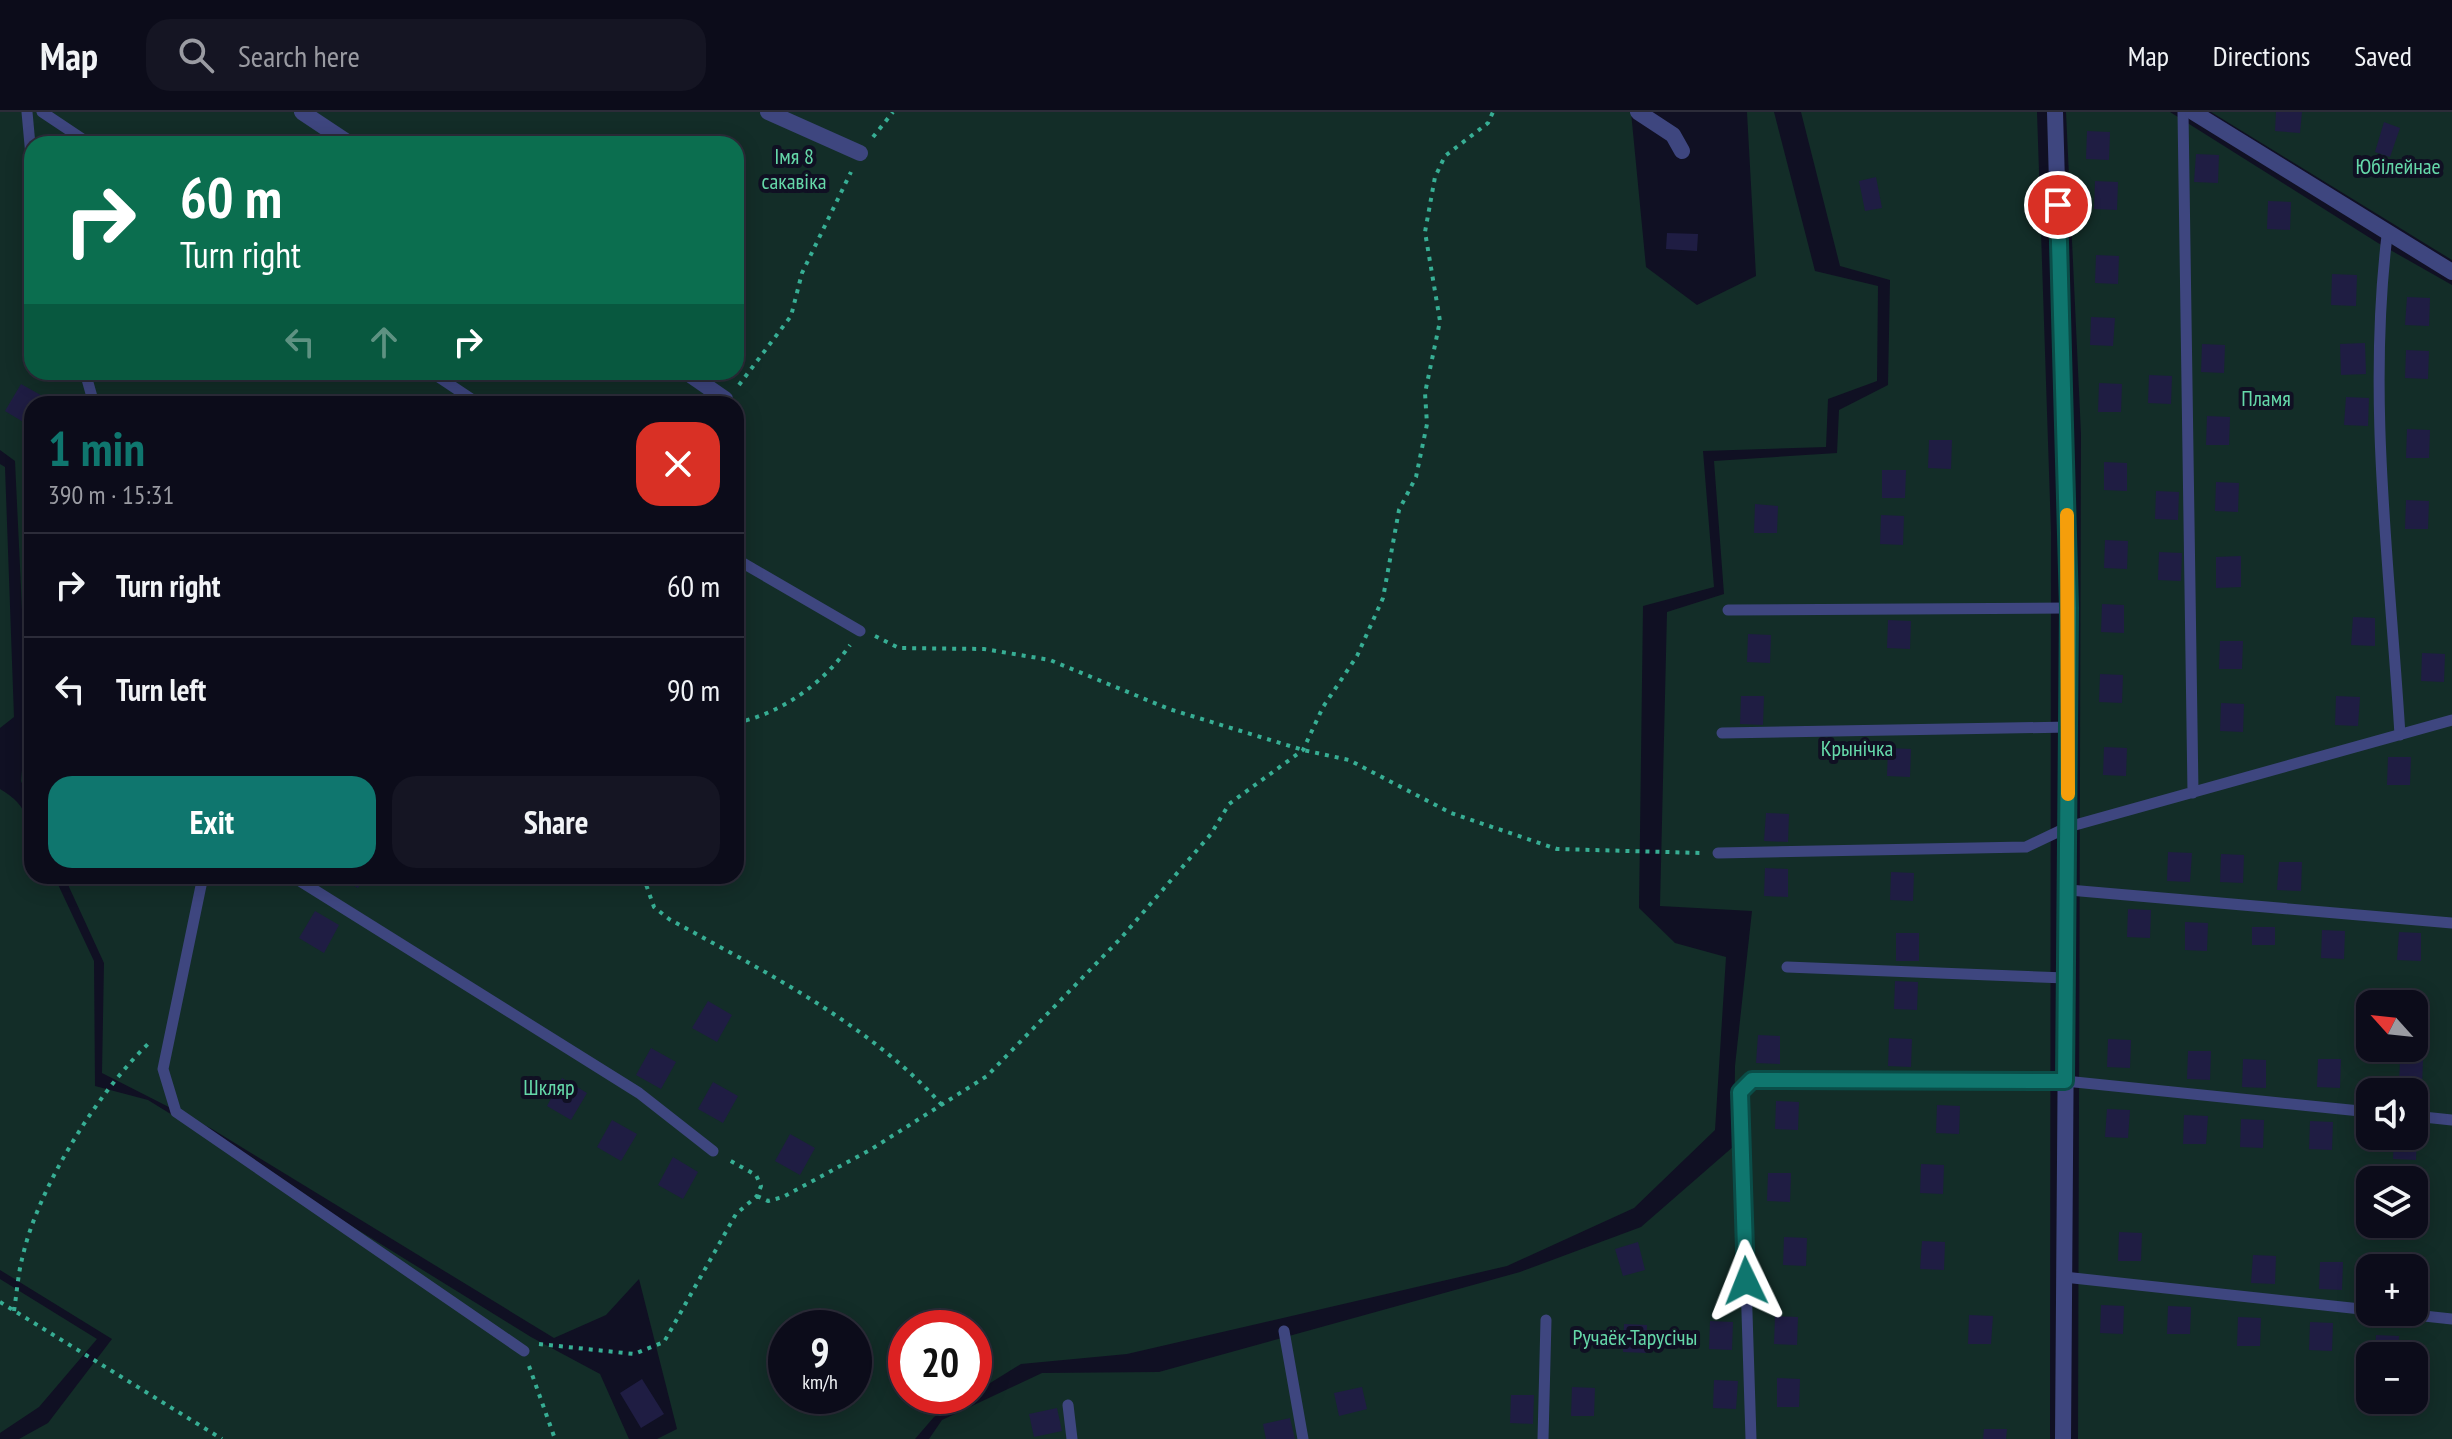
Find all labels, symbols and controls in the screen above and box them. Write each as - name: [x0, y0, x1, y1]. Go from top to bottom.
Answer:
- search box: [146, 19, 706, 91]
- text: Map: [40, 31, 98, 80]
- icon: search: [174, 33, 218, 77]
- text: Search here: [238, 36, 360, 75]
- text: Map: [2128, 37, 2169, 74]
- text: Directions: [2213, 37, 2310, 74]
- text: Saved: [2354, 37, 2412, 74]
- park label: Імя 8 сакавіка: [762, 142, 826, 195]
- park label: Юбілейнае: [2355, 152, 2441, 180]
- text: 60 m: [180, 161, 282, 233]
- icon: right: [48, 168, 152, 272]
- pin: [2024, 171, 2092, 239]
- icon: arrive: [2036, 183, 2080, 227]
- text: Turn right: [180, 231, 301, 278]
- icon: left: [278, 320, 322, 364]
- icon: ahead: [362, 320, 406, 364]
- icon: right: [446, 320, 490, 364]
- park label: Пламя: [2241, 384, 2291, 412]
- text: 1 min: [48, 417, 145, 479]
- button: close: [636, 422, 720, 506]
- text: 390 m · 15:31: [48, 478, 174, 511]
- icon: right: [48, 563, 92, 607]
- text: Turn right: [116, 566, 220, 605]
- text: 60 m: [667, 566, 720, 605]
- icon: left: [48, 667, 92, 711]
- text: Turn left: [116, 670, 206, 709]
- text: 90 m: [667, 670, 720, 709]
- park label: Крынічка: [1821, 734, 1893, 762]
- button: Exit: [48, 776, 376, 868]
- button: Share: [392, 776, 720, 868]
- north arrow: [2356, 990, 2428, 1062]
- map controls: [2356, 990, 2428, 1414]
- park label: Шкляр: [523, 1073, 575, 1101]
- button: sound: [2356, 1078, 2428, 1150]
- button: layers: [2356, 1166, 2428, 1238]
- position arrow: [1704, 1239, 1788, 1323]
- button: +: [2356, 1254, 2428, 1326]
- speed limit sign: 20: [888, 1310, 992, 1414]
- park label: Ручаёк-Тарусічы: [1573, 1323, 1697, 1351]
- text: 9: [810, 1326, 830, 1378]
- button: −: [2356, 1342, 2428, 1414]
- text: km/h: [802, 1369, 838, 1395]

